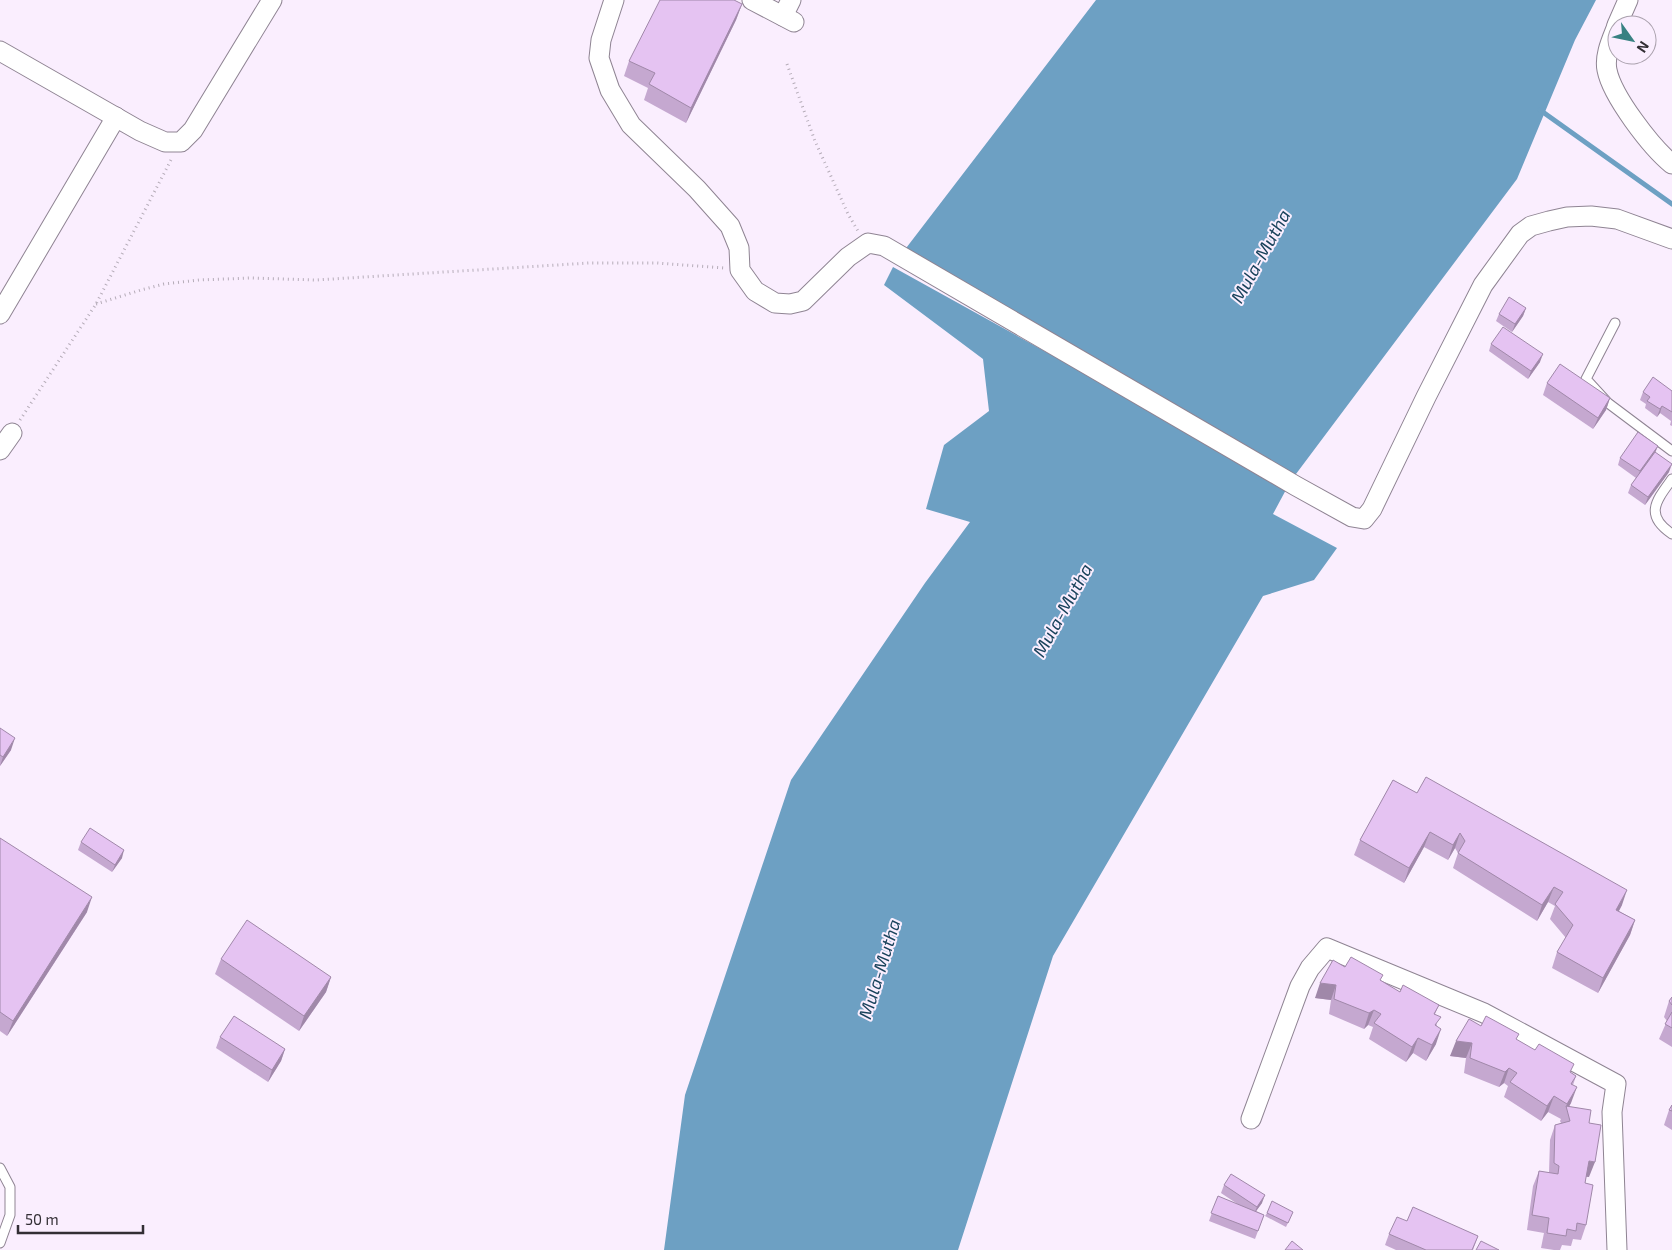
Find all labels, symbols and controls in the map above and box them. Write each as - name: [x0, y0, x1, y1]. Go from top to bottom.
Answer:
- north arrow: [1607, 15, 1657, 65]
- text: N: [1633, 38, 1653, 56]
- water label: Mula-Mutha: [1225, 206, 1295, 306]
- water label: Mula-Mutha: [1027, 560, 1097, 660]
- water label: Mula-Mutha: [853, 916, 905, 1022]
- scale bar: [18, 1202, 142, 1234]
- text: 50 m: [25, 1210, 59, 1228]

